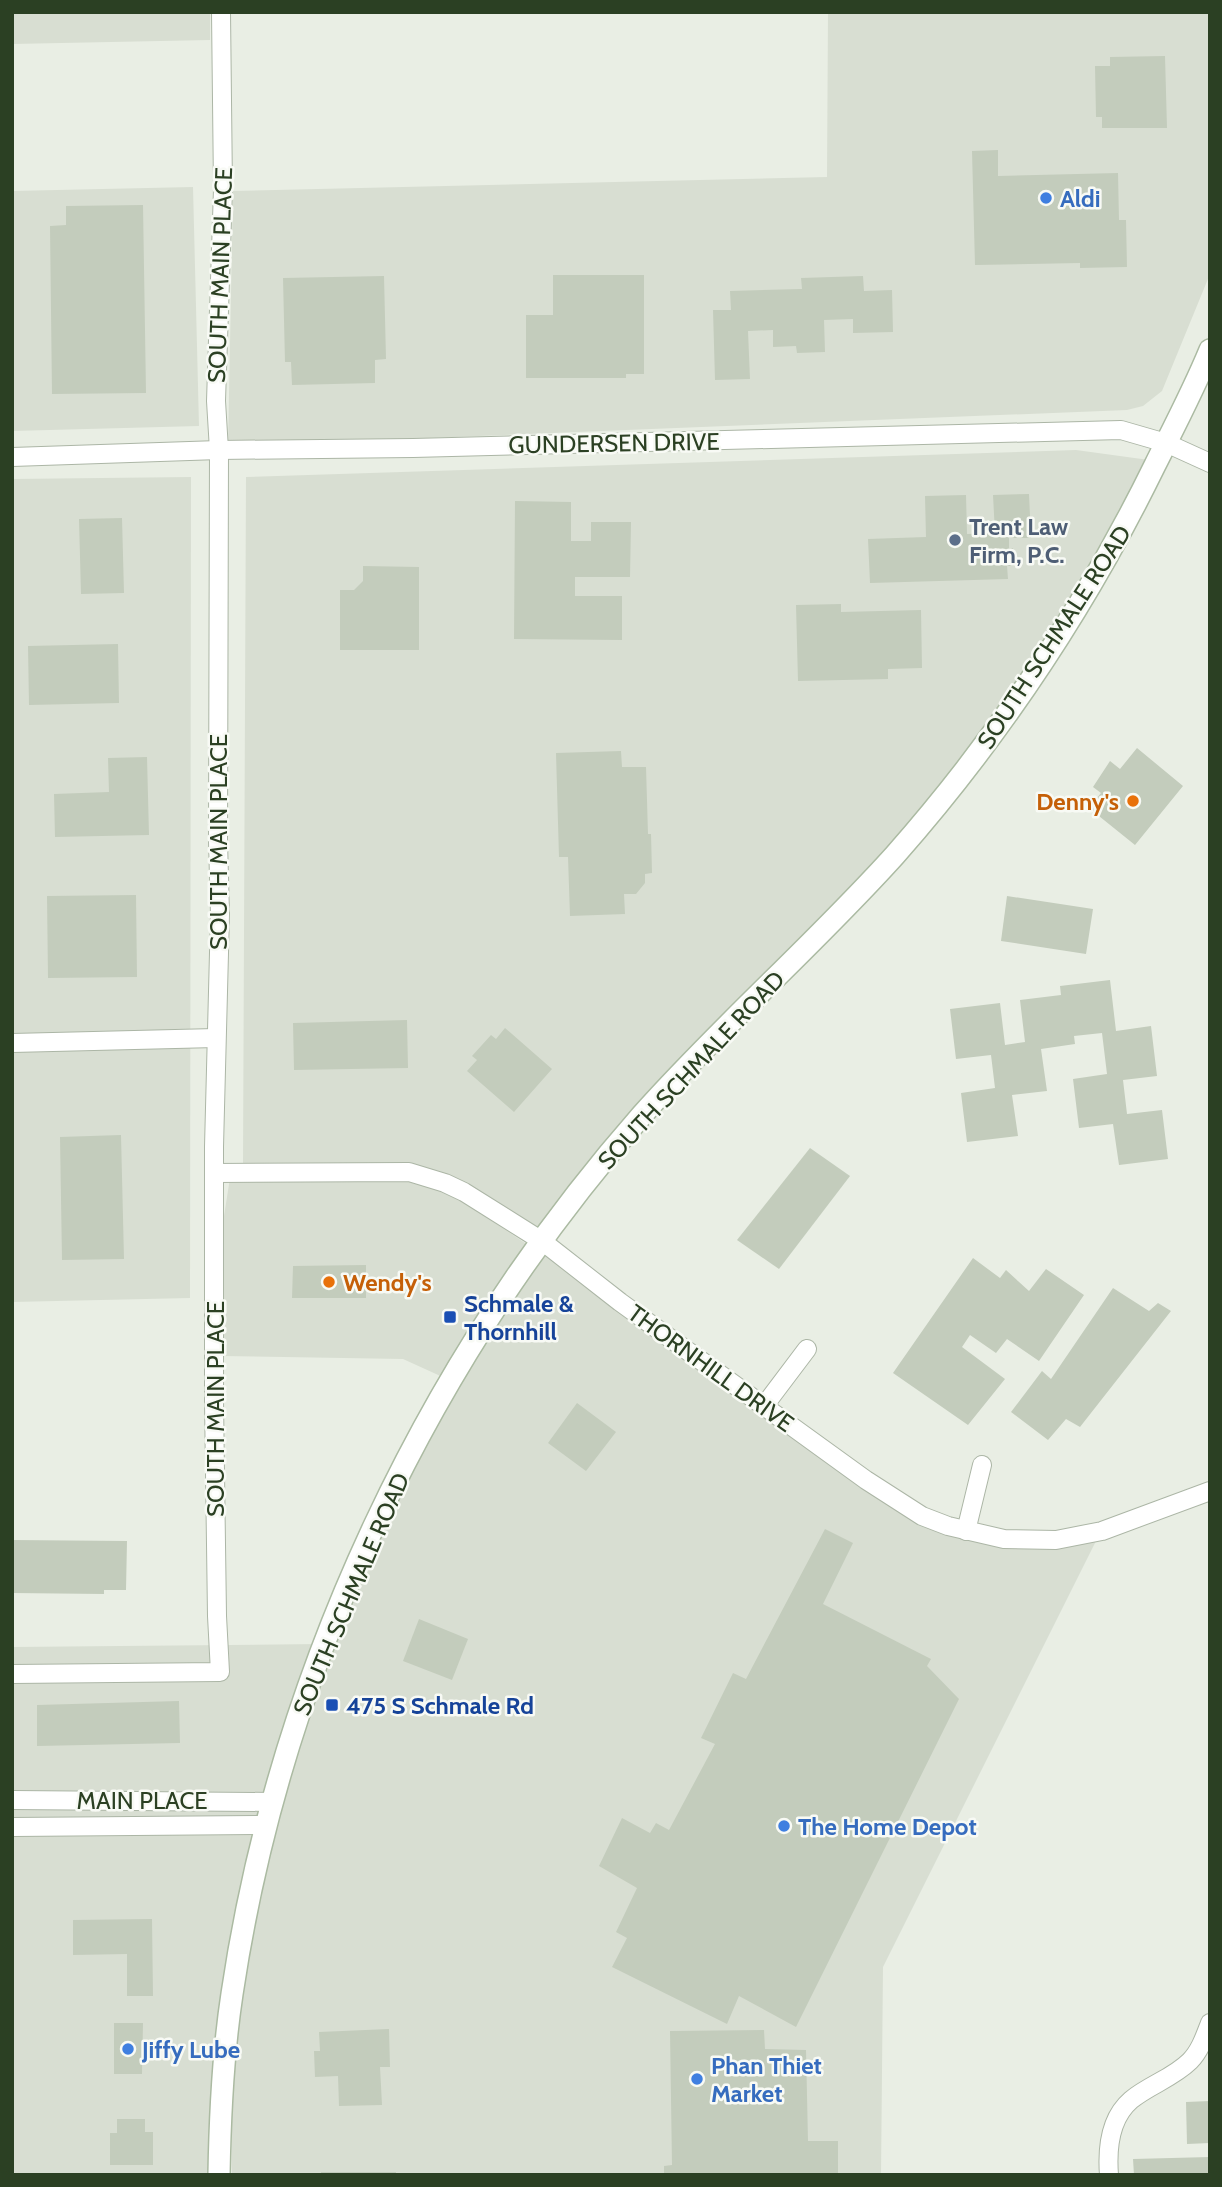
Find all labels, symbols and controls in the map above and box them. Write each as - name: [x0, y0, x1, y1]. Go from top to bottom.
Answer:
- street label: SOUTH MAIN PLACE: [202, 167, 238, 383]
- place label: Aldi: [1060, 184, 1100, 213]
- marker: Aldi: [1038, 190, 1054, 206]
- street label: GUNDERSEN DRIVE: [508, 427, 720, 459]
- place label: Trent Law Firm, P.C.: [969, 512, 1069, 569]
- street label: SOUTH SCHMALE ROAD: [971, 520, 1137, 754]
- marker: Trent Law Firm, P.C.: [947, 532, 963, 548]
- street label: SOUTH MAIN PLACE: [204, 734, 233, 950]
- place label: Denny's: [1036, 787, 1119, 816]
- marker: Denny's: [1125, 793, 1141, 809]
- street label: SOUTH SCHMALE ROAD: [592, 965, 790, 1175]
- place label: Wendy's: [343, 1268, 432, 1297]
- marker: Wendy's: [321, 1274, 337, 1290]
- place label: Schmale & Thornhill: [464, 1289, 574, 1346]
- street label: THORNHILL DRIVE: [622, 1298, 800, 1438]
- street label: SOUTH MAIN PLACE: [201, 1301, 230, 1517]
- marker: Schmale & Thornhill: [442, 1309, 458, 1325]
- street label: SOUTH SCHMALE ROAD: [287, 1468, 415, 1720]
- place label: 475 S Schmale Rd: [346, 1691, 534, 1720]
- marker: 475 S Schmale Rd: [324, 1697, 340, 1713]
- street label: MAIN PLACE: [76, 1786, 208, 1815]
- place label: The Home Depot: [798, 1812, 977, 1841]
- marker: The Home Depot: [776, 1818, 792, 1834]
- place label: Jiffy Lube: [141, 2035, 240, 2064]
- marker: Jiffy Lube: [120, 2041, 136, 2057]
- place label: Phan Thiet Market: [711, 2051, 822, 2108]
- marker: Phan Thiet Market: [689, 2071, 705, 2087]

